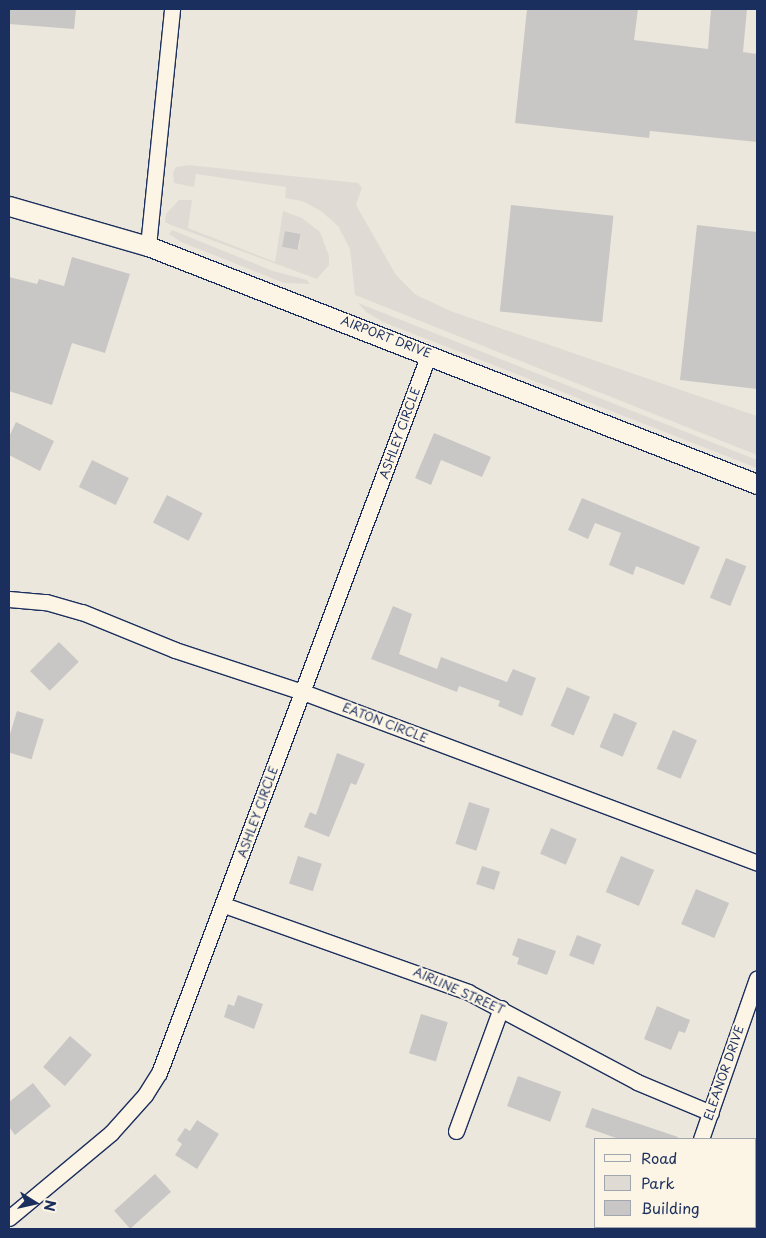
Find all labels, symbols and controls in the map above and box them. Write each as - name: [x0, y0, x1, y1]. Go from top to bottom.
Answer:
- street label: AIRPORT DRIVE: [339, 313, 433, 361]
- street label: ASHLEY CIRCLE: [377, 385, 423, 481]
- street label: EATON CIRCLE: [340, 700, 430, 746]
- street label: ASHLEY CIRCLE: [235, 764, 281, 860]
- street label: AIRLINE STREET: [411, 964, 507, 1018]
- street label: ELEANOR DRIVE: [701, 1023, 747, 1123]
- legend: [594, 1138, 756, 1228]
- text: Road: [641, 1146, 677, 1169]
- text: Park: [641, 1171, 675, 1194]
- north arrow: [10, 1178, 60, 1228]
- text: Building: [641, 1196, 700, 1219]
- text: N: [39, 1198, 62, 1213]

